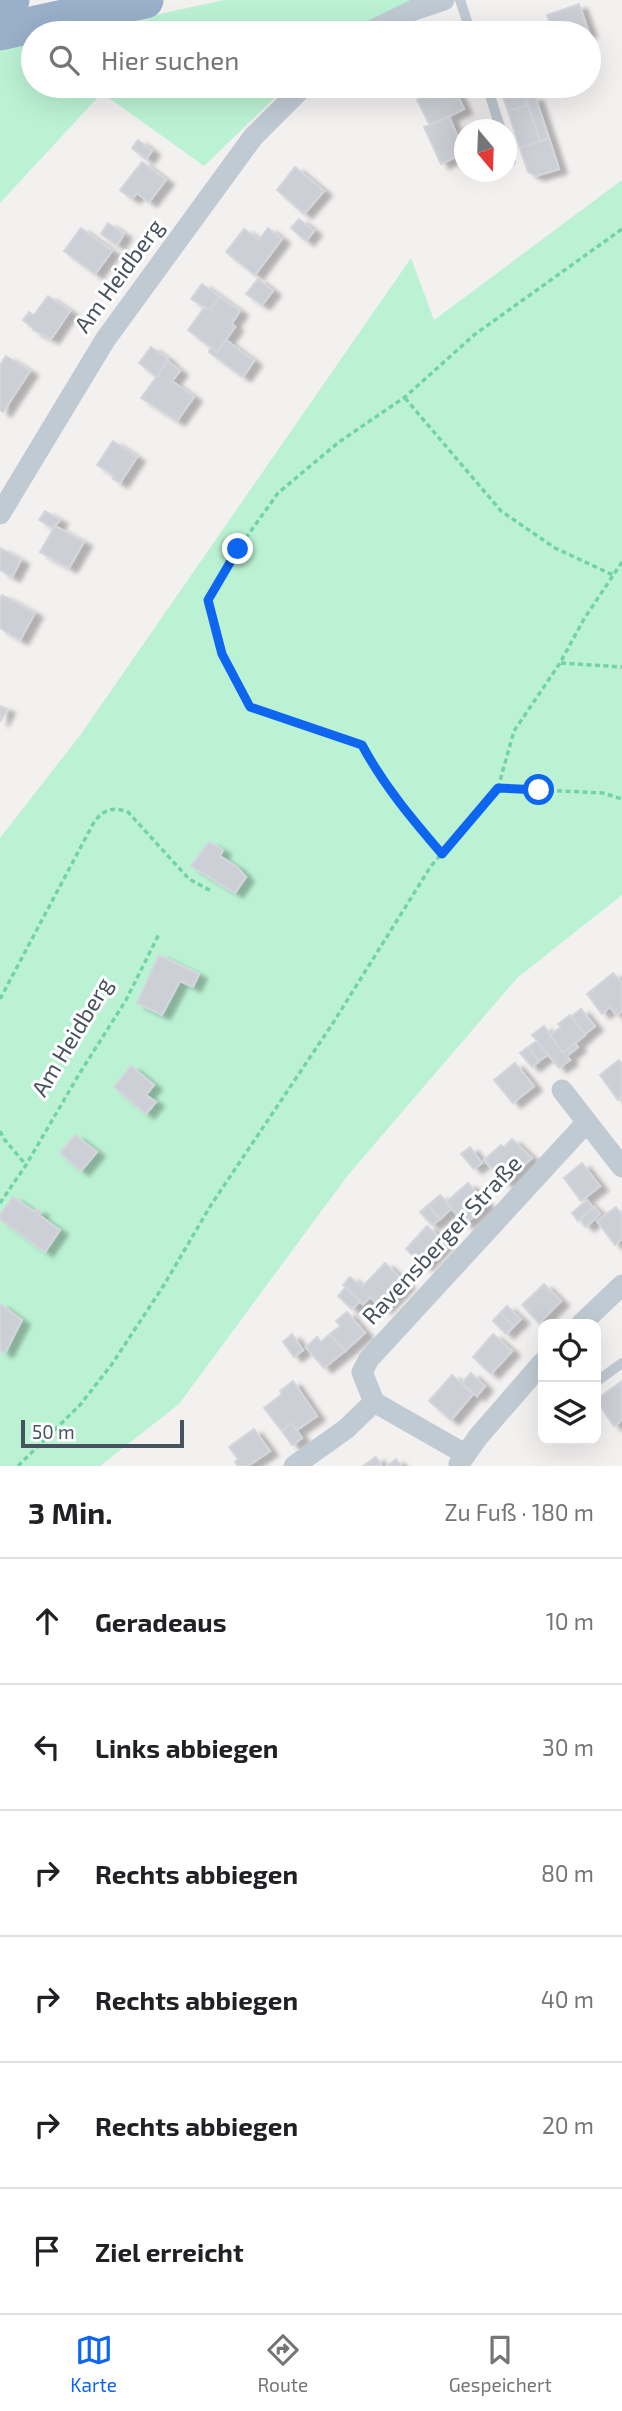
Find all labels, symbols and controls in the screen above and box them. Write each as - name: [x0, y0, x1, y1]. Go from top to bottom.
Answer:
- search box: [21, 21, 601, 98]
- icon: search: [45, 41, 83, 79]
- text: Hier suchen: [101, 44, 239, 75]
- north arrow: [454, 119, 517, 182]
- street label: Am Heidberg: [68, 213, 169, 338]
- route end: [222, 533, 253, 564]
- route start: [523, 774, 554, 805]
- street label: Am Heidberg: [25, 972, 118, 1101]
- street label: Ravensberger Straße: [356, 1149, 527, 1330]
- map controls: [538, 1319, 601, 1445]
- button: locate: [538, 1319, 601, 1382]
- button: layers: [538, 1382, 601, 1445]
- scale bar: [21, 1417, 184, 1449]
- text: 50 m: [32, 1420, 75, 1443]
- text: 3 Min.: [28, 1494, 113, 1530]
- text: Zu Fuß · 180 m: [445, 1498, 594, 1526]
- icon: ahead: [28, 1602, 66, 1640]
- text: Geradeaus: [95, 1606, 227, 1637]
- text: 10 m: [546, 1607, 594, 1635]
- icon: left: [28, 1728, 66, 1766]
- text: Links abbiegen: [95, 1732, 279, 1763]
- text: 30 m: [542, 1733, 594, 1761]
- icon: right: [28, 1854, 66, 1892]
- text: Rechts abbiegen: [95, 1858, 298, 1889]
- text: 80 m: [541, 1859, 594, 1887]
- icon: right: [28, 1980, 66, 2018]
- text: Rechts abbiegen: [95, 1984, 298, 2015]
- text: 40 m: [541, 1985, 594, 2013]
- icon: right: [28, 2106, 66, 2144]
- text: Rechts abbiegen: [95, 2110, 298, 2141]
- text: 20 m: [542, 2111, 594, 2139]
- icon: arrive: [28, 2232, 66, 2270]
- text: Ziel erreicht: [95, 2236, 244, 2267]
- tab: Karte: [70, 2331, 117, 2396]
- tab: Route: [257, 2331, 308, 2396]
- tab: Gespeichert: [449, 2331, 552, 2396]

